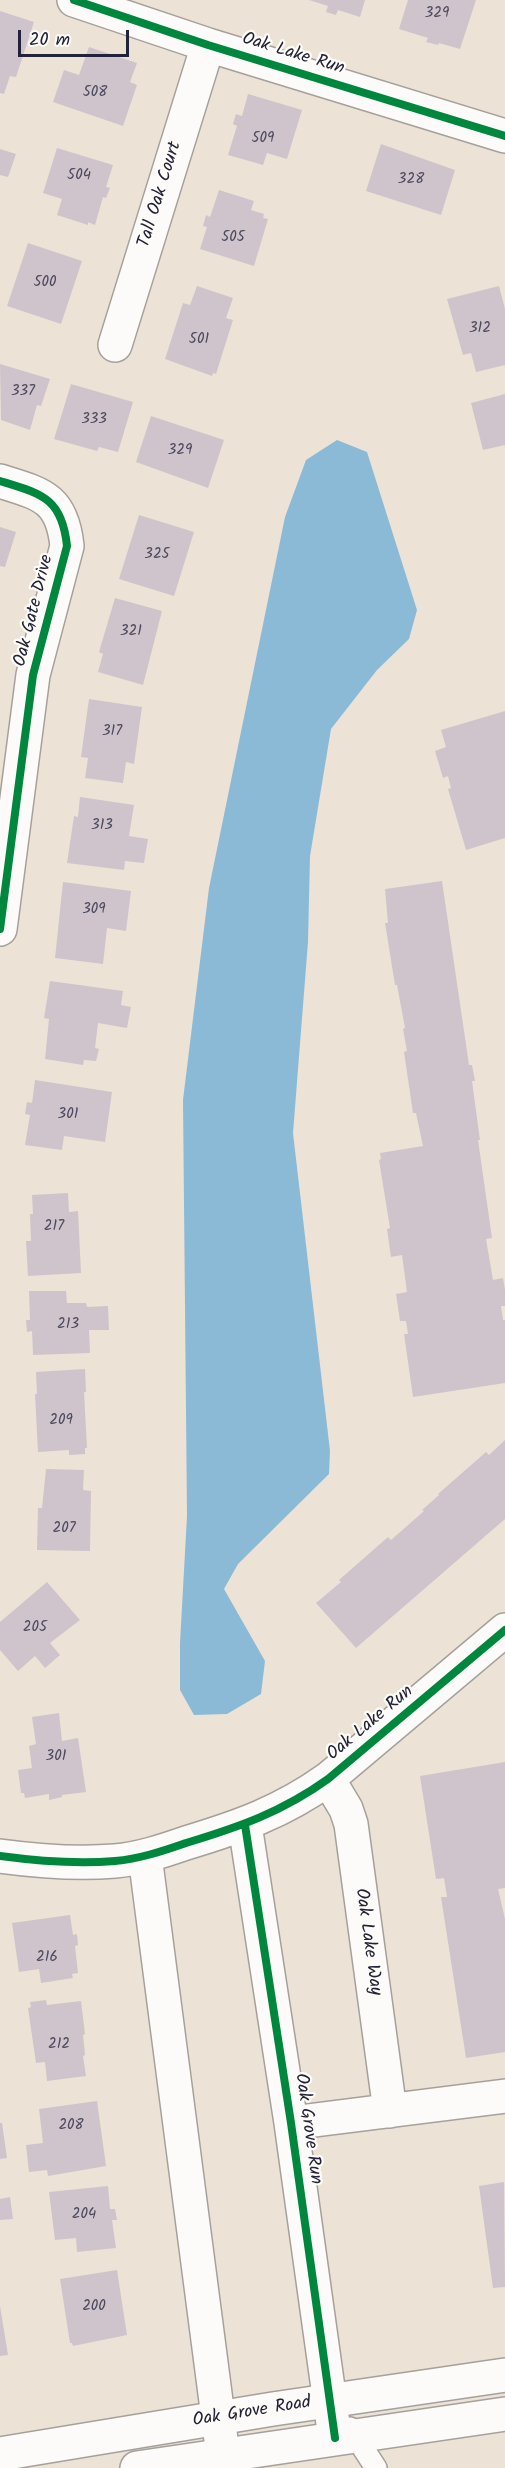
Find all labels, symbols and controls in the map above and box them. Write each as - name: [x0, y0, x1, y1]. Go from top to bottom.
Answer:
- house number: 329: [425, 5, 449, 23]
- scale bar: [21, 18, 132, 56]
- text: 20 m: [29, 26, 70, 55]
- street label: Oak Lake Run: [239, 29, 347, 81]
- house number: 508: [83, 84, 107, 102]
- house number: 509: [252, 130, 274, 148]
- street label: Tall Oak Court: [135, 139, 187, 251]
- house number: 504: [67, 167, 91, 185]
- house number: 328: [398, 171, 424, 189]
- house number: 505: [221, 229, 245, 247]
- house number: 500: [33, 274, 57, 292]
- house number: 312: [469, 320, 491, 338]
- house number: 501: [189, 331, 209, 349]
- house number: 337: [11, 383, 35, 401]
- house number: 333: [81, 411, 107, 429]
- house number: 329: [168, 442, 192, 460]
- house number: 325: [144, 546, 170, 564]
- street label: Oak Gate Drive: [11, 553, 59, 669]
- house number: 321: [120, 623, 142, 641]
- house number: 317: [102, 723, 122, 741]
- house number: 313: [91, 817, 113, 835]
- house number: 309: [82, 901, 106, 919]
- house number: 301: [58, 1106, 78, 1124]
- house number: 217: [44, 1218, 64, 1236]
- house number: 213: [57, 1316, 79, 1334]
- house number: 209: [49, 1412, 73, 1430]
- house number: 207: [52, 1520, 76, 1538]
- house number: 205: [23, 1619, 47, 1637]
- street label: Oak Lake Run: [323, 1682, 419, 1766]
- house number: 301: [46, 1748, 66, 1766]
- street label: Oak Lake Way: [349, 1887, 385, 1997]
- house number: 216: [36, 1949, 58, 1967]
- house number: 212: [48, 2036, 70, 2054]
- street label: Oak Grove Run: [289, 2072, 325, 2186]
- house number: 208: [58, 2117, 84, 2135]
- house number: 204: [72, 2206, 96, 2224]
- house number: 200: [82, 2298, 106, 2316]
- street label: Oak Grove Road: [191, 2393, 313, 2433]

